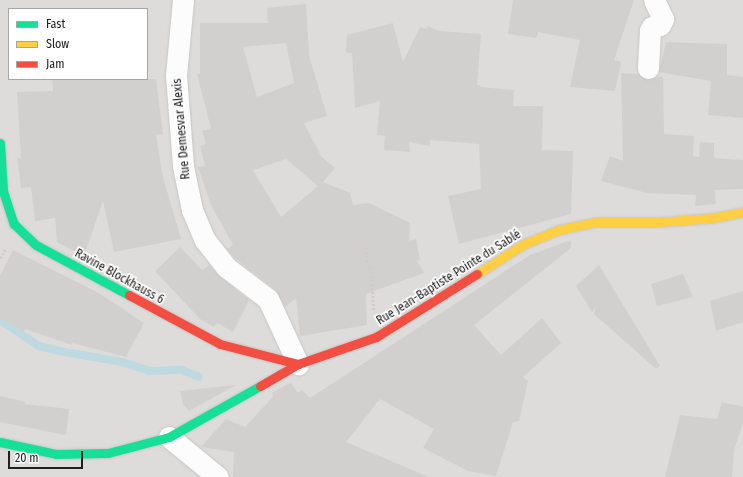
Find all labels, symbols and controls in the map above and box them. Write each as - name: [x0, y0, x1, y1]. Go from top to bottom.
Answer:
- legend: [8, 8, 148, 80]
- text: Fast: [46, 17, 65, 31]
- text: Slow: [46, 37, 69, 51]
- text: Jam: [46, 57, 64, 71]
- street label: Rue Demesvar Alexis: [170, 78, 194, 180]
- street label: Rue Jean-Baptiste Pointe du Sablé: [374, 228, 524, 328]
- street label: Ravine Blockhauss 6: [72, 247, 166, 307]
- scale bar: [10, 443, 85, 469]
- text: 20 m: [15, 451, 39, 465]

